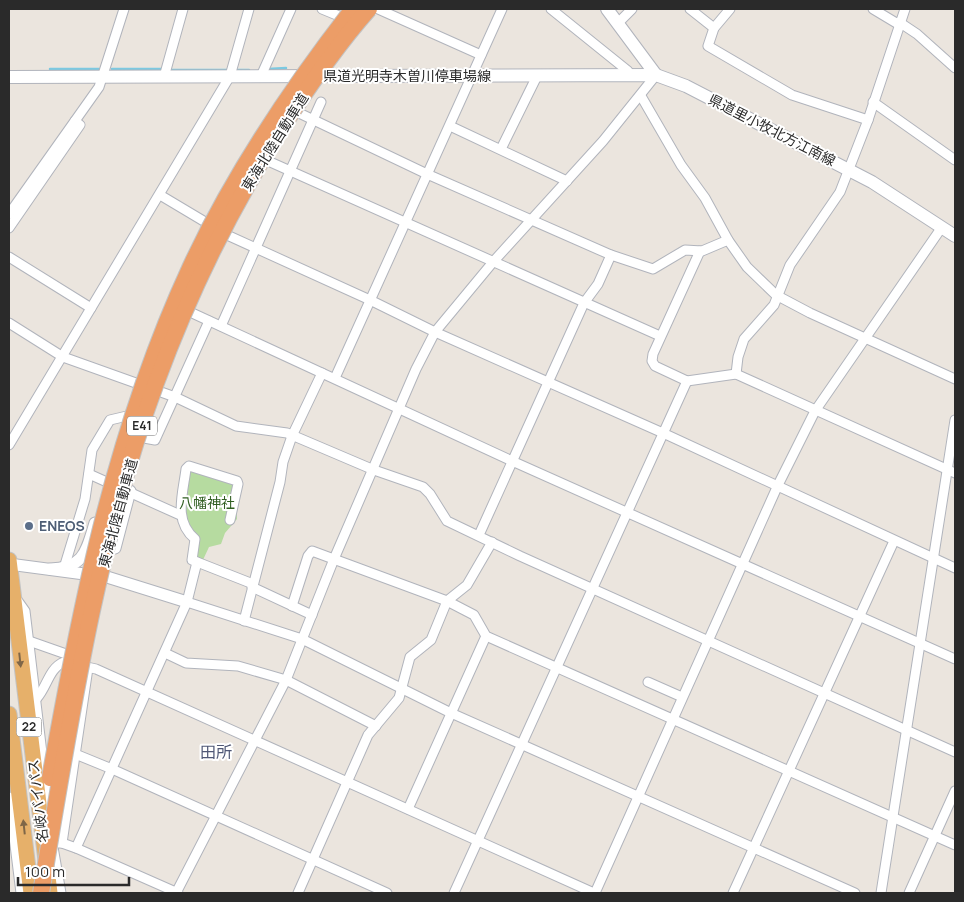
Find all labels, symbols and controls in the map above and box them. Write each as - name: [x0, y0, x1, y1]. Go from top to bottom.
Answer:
- street label: 県道光明寺木曽川停車場線: [323, 66, 491, 85]
- street label: 東海北陸自動車道: [237, 89, 312, 194]
- street label: 県道里小牧北方江南線: [706, 89, 839, 170]
- road number: E41: [127, 416, 157, 436]
- street label: 東海北陸自動車道: [94, 456, 141, 569]
- park label: 八幡神社: [179, 493, 235, 512]
- place label: ENEOS: [39, 516, 85, 535]
- marker: ENEOS: [23, 520, 35, 532]
- one-way arrow: [16, 653, 24, 669]
- road number: 22: [16, 718, 42, 736]
- district label: 田所: [200, 741, 232, 763]
- street label: 名岐バイパス: [23, 758, 52, 844]
- one-way arrow: [20, 819, 28, 835]
- scale bar: [18, 854, 129, 886]
- text: 100 m: [25, 861, 65, 882]

